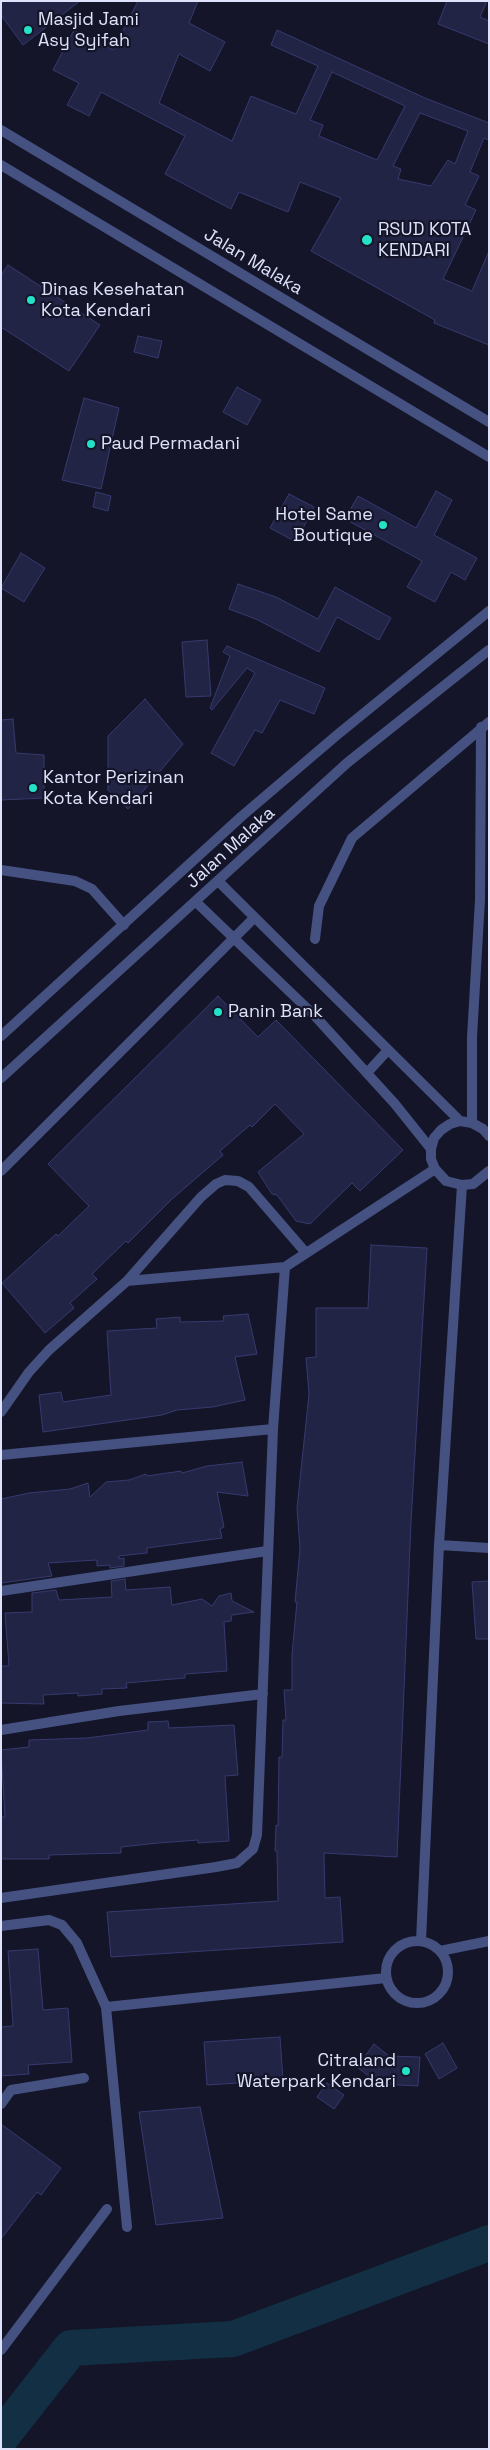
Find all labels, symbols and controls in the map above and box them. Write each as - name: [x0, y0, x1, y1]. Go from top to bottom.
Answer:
- place label: Masjid Jami Asy Syifah: [38, 9, 139, 52]
- marker: Masjid Jami Asy Syifah: [22, 24, 34, 36]
- place label: RSUD KOTA KENDARI: [378, 219, 471, 262]
- street label: Jalan Malaka: [200, 224, 306, 300]
- marker: RSUD KOTA KENDARI: [360, 233, 374, 247]
- place label: Dinas Kesehatan Kota Kendari: [41, 279, 185, 322]
- marker: Dinas Kesehatan Kota Kendari: [25, 294, 37, 306]
- place label: Paud Permadani: [101, 433, 240, 455]
- marker: Paud Permadani: [85, 438, 97, 450]
- place label: Hotel Same Boutique: [275, 504, 373, 546]
- marker: Hotel Same Boutique: [377, 519, 389, 531]
- place label: Kantor Perizinan Kota Kendari: [43, 767, 184, 810]
- marker: Kantor Perizinan Kota Kendari: [27, 782, 39, 794]
- street label: Jalan Malaka: [182, 803, 280, 893]
- place label: Panin Bank: [228, 1001, 323, 1023]
- marker: Panin Bank: [212, 1006, 224, 1018]
- place label: Citraland Waterpark Kendari: [237, 2050, 396, 2092]
- marker: Citraland Waterpark Kendari: [400, 2065, 412, 2077]

